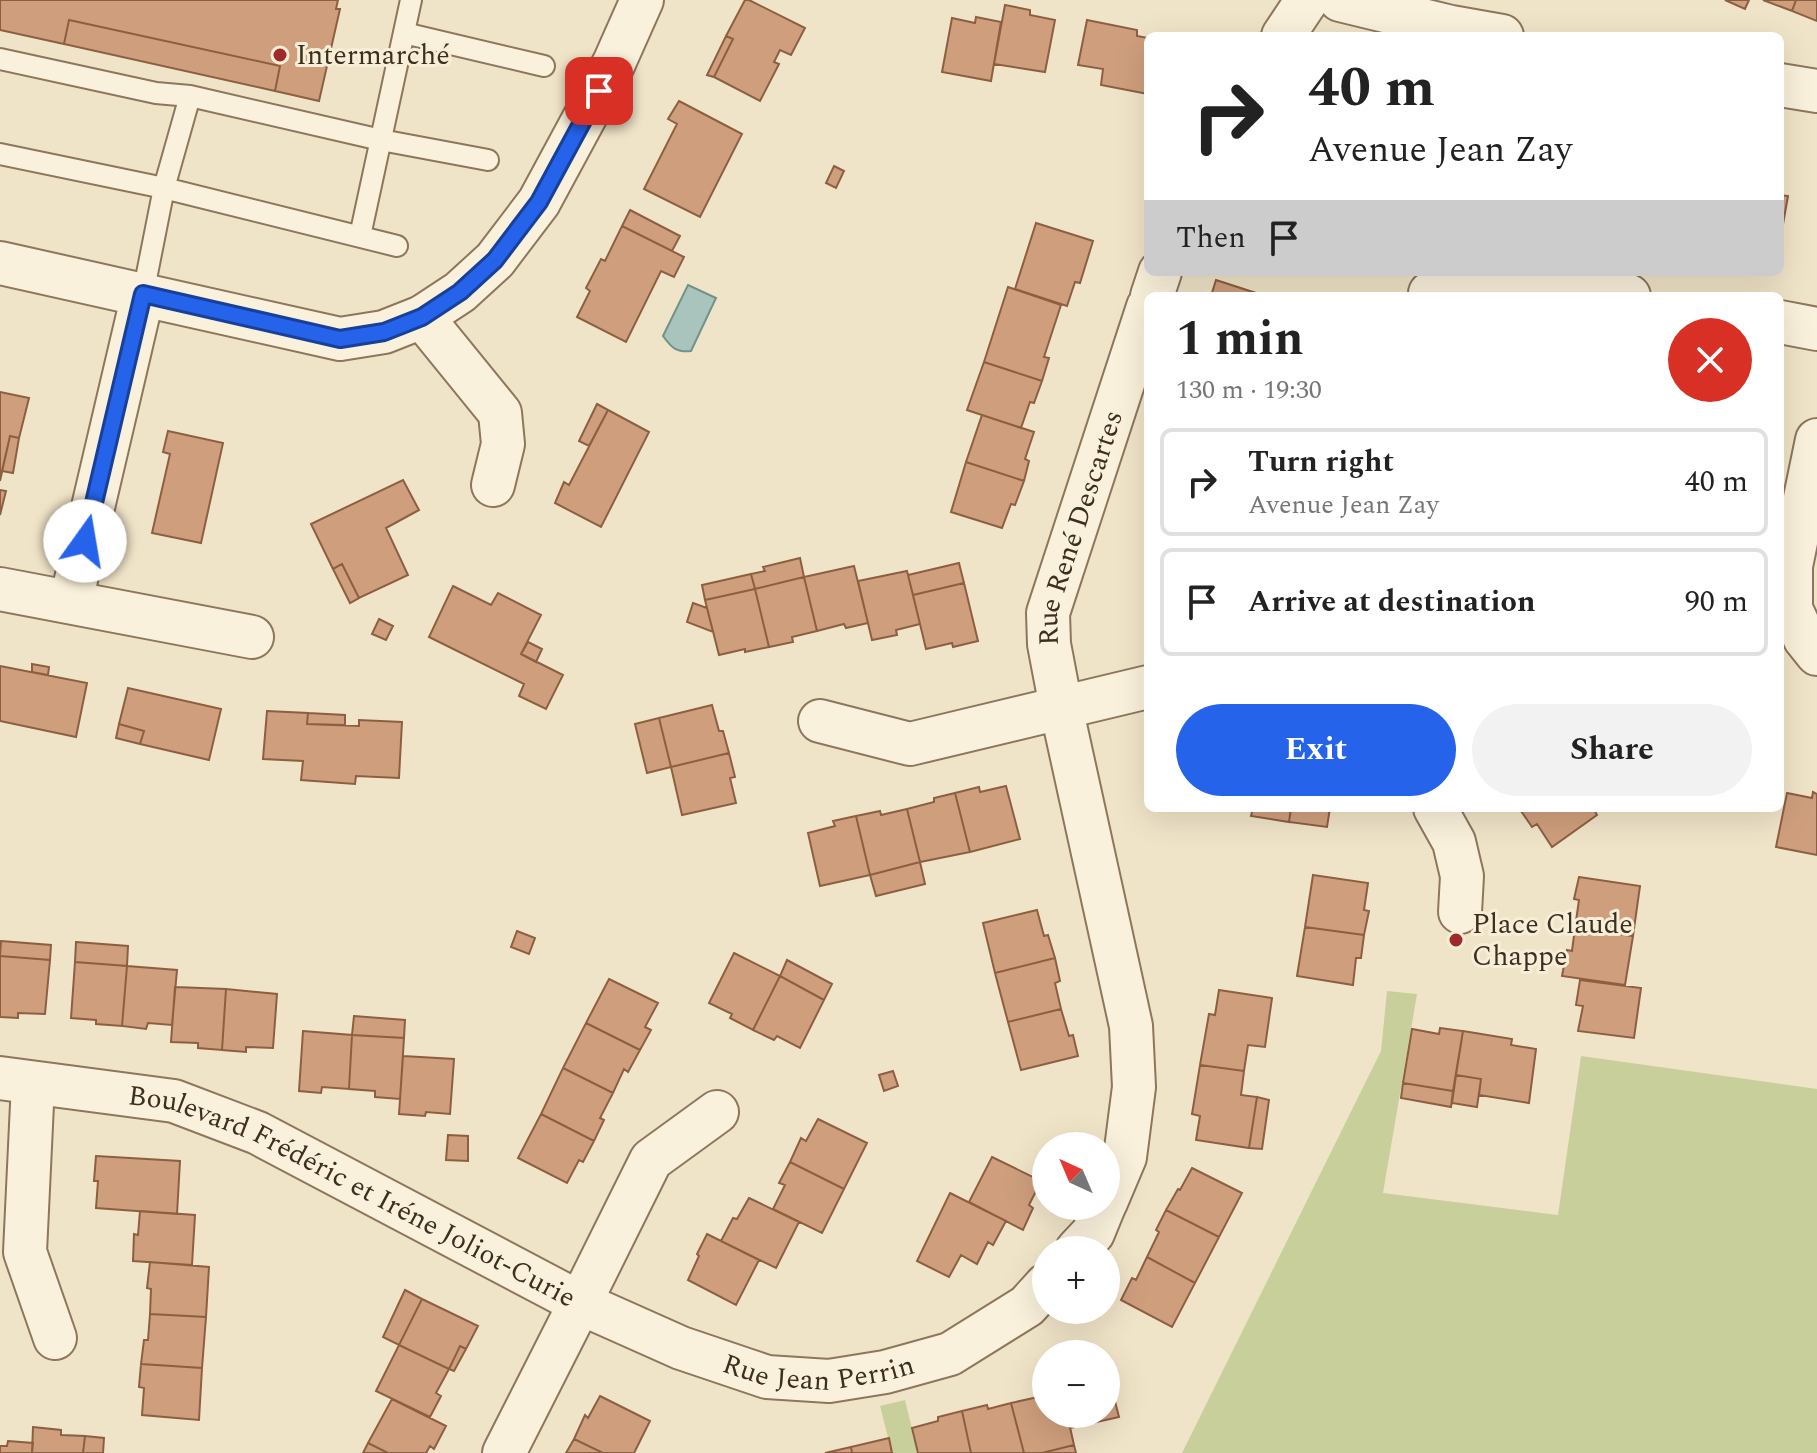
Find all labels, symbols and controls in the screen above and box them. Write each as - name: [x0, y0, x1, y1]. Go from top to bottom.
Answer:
- place label: Intermarché: [296, 34, 450, 77]
- marker: Intermarché: [271, 46, 289, 64]
- text: 40 m: [1308, 46, 1435, 131]
- pin: [565, 57, 633, 125]
- icon: right: [1176, 64, 1280, 168]
- icon: arrive: [577, 69, 621, 113]
- text: Avenue Jean Zay: [1308, 123, 1572, 178]
- text: Then: [1176, 215, 1246, 261]
- icon: arrive: [1262, 216, 1306, 260]
- text: 1 min: [1176, 303, 1304, 376]
- button: close: [1668, 318, 1752, 402]
- text: 130 m · 19:30: [1176, 370, 1322, 410]
- street label: Rue René Descartes: [1026, 405, 1134, 646]
- text: Turn right: [1248, 439, 1394, 485]
- text: 40 m: [1685, 459, 1748, 505]
- icon: right: [1180, 460, 1224, 504]
- text: Avenue Jean Zay: [1248, 485, 1439, 525]
- position arrow: [43, 499, 127, 583]
- text: Arrive at destination: [1248, 579, 1535, 625]
- text: 90 m: [1685, 579, 1748, 625]
- icon: arrive: [1180, 580, 1224, 624]
- button: Exit: [1176, 704, 1456, 796]
- button: Share: [1472, 704, 1752, 796]
- place label: Place Claude Chappe: [1472, 903, 1633, 978]
- marker: Place Claude Chappe: [1447, 931, 1465, 949]
- street label: Boulevard Frédéric et Iréne Joliot-Curie: [126, 1074, 584, 1319]
- north arrow: [1032, 1132, 1120, 1220]
- map controls: [1032, 1132, 1120, 1428]
- button: +: [1032, 1236, 1120, 1324]
- button: −: [1032, 1340, 1120, 1428]
- street label: Rue Jean Perrin: [717, 1342, 919, 1403]

